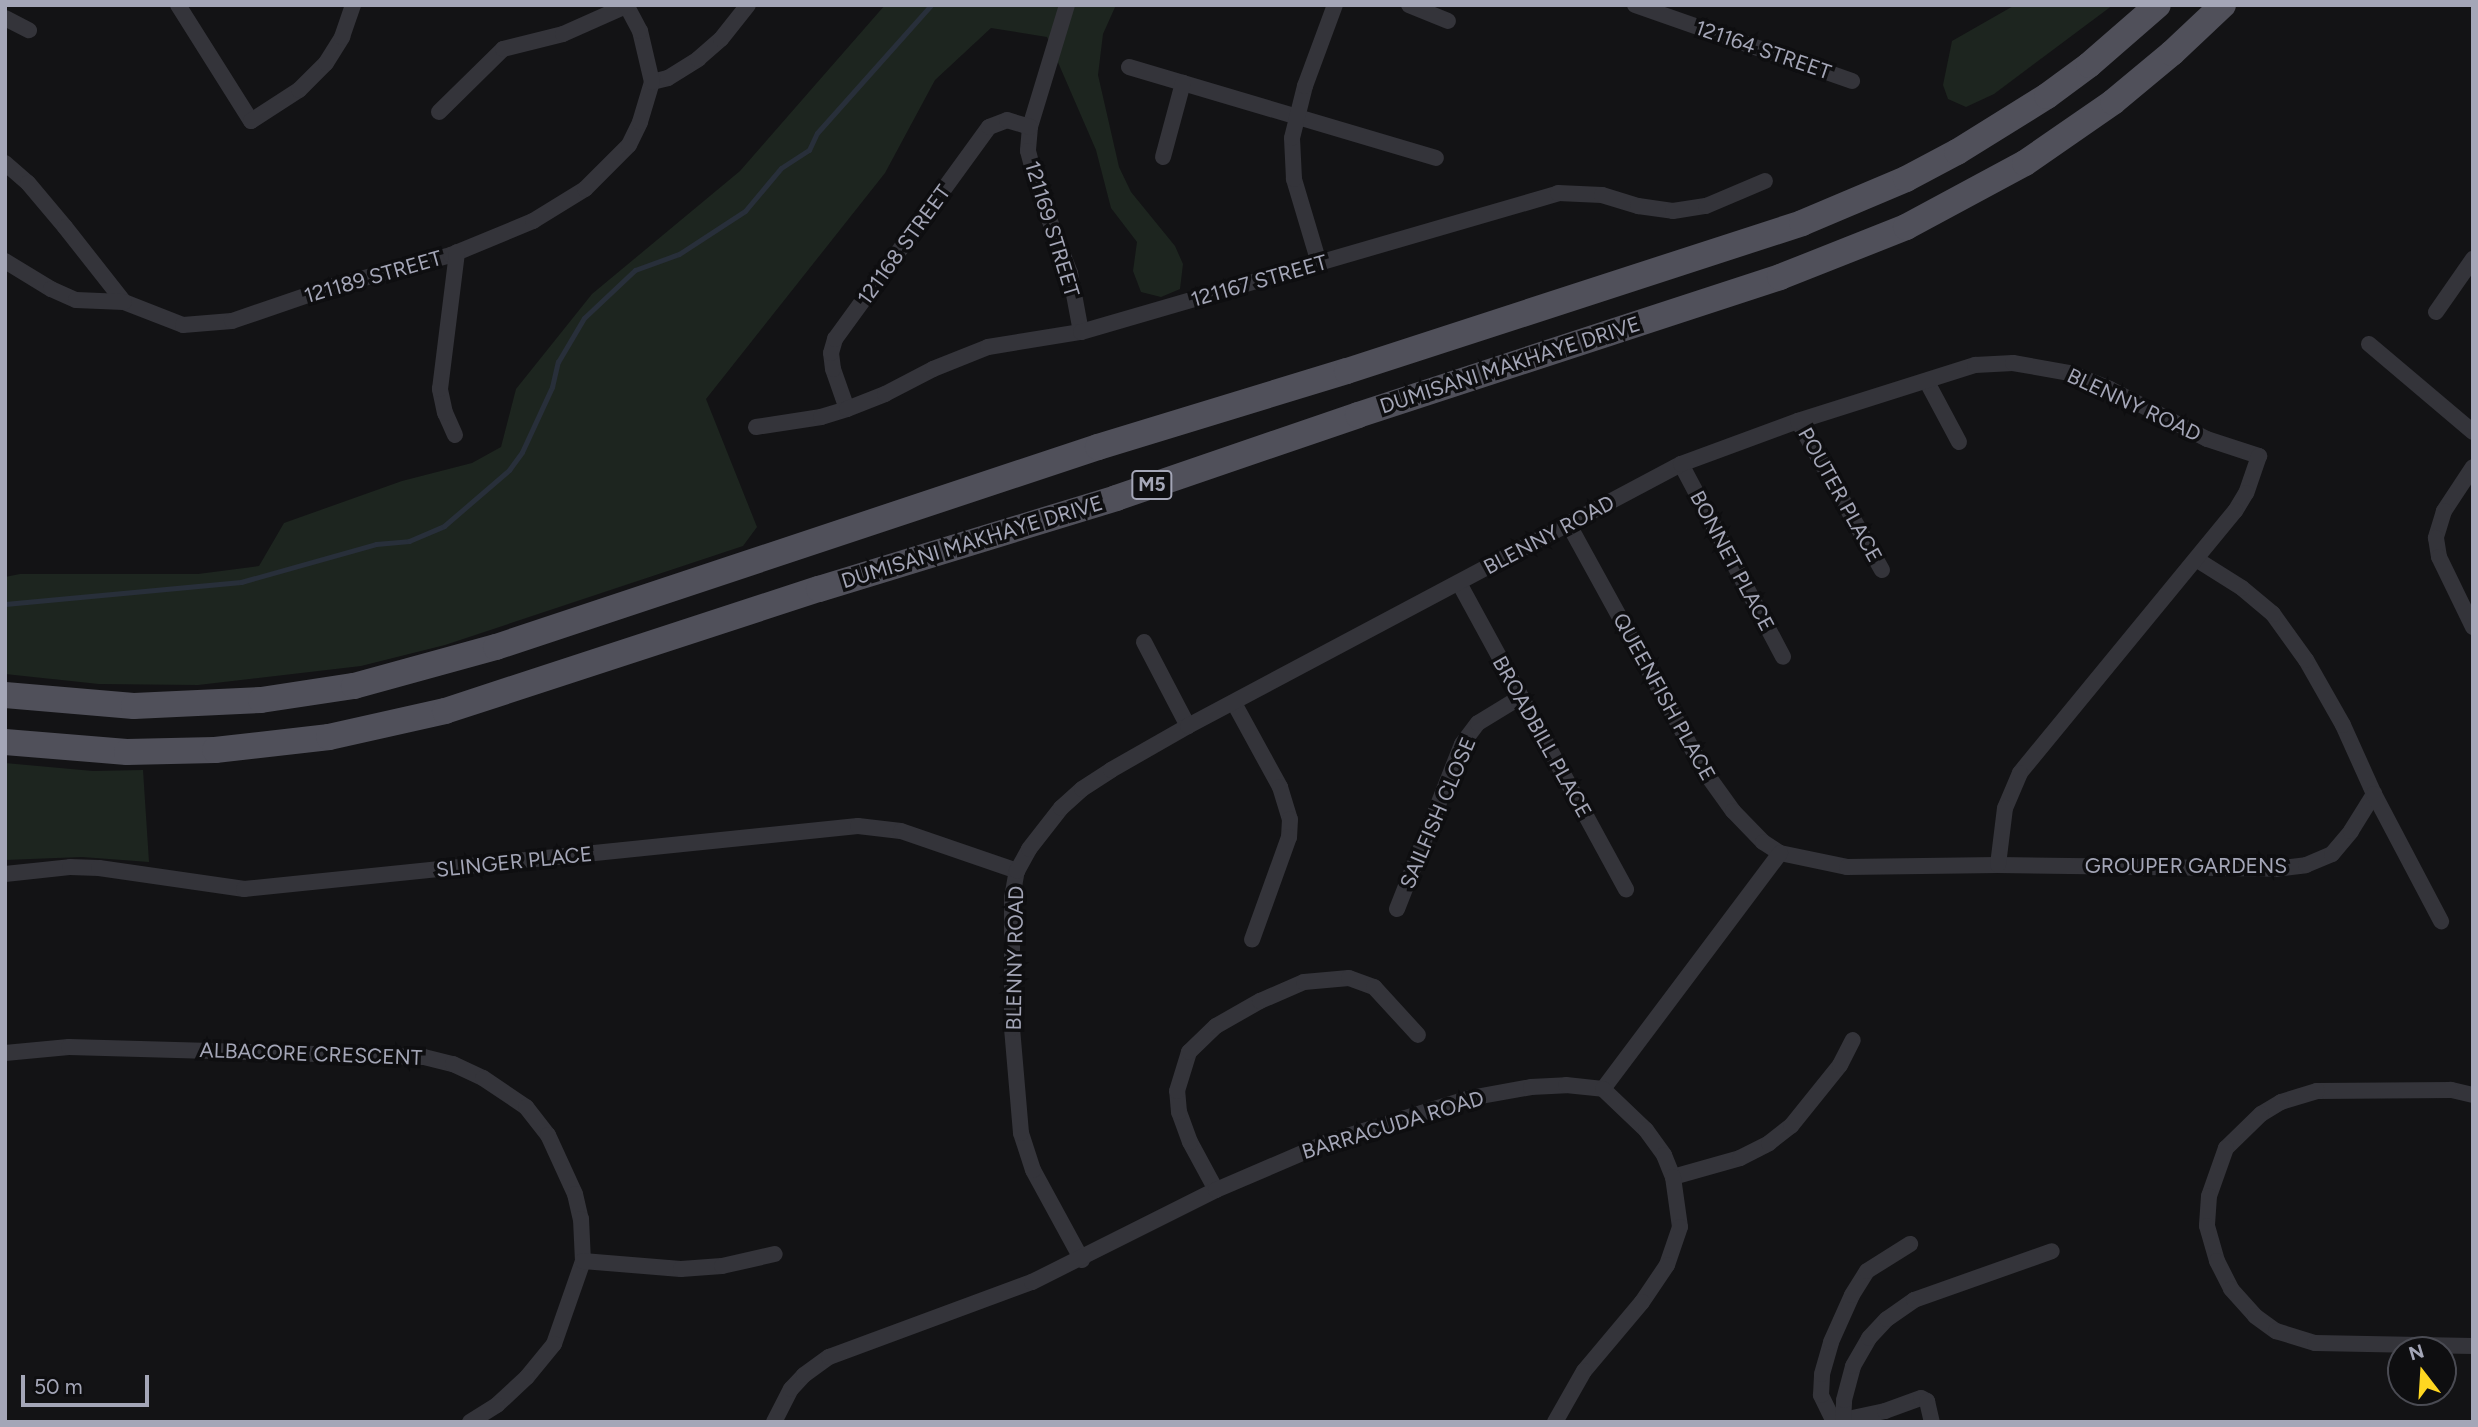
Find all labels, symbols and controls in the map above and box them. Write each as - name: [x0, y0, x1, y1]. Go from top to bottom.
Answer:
- street label: 121164 STREET: [1692, 15, 1834, 85]
- street label: 121169 STREET: [1019, 158, 1085, 300]
- street label: 121168 STREET: [852, 180, 956, 310]
- street label: 121189 STREET: [301, 245, 445, 309]
- street label: 121167 STREET: [1188, 250, 1330, 312]
- street label: DUMISANI MAKHAYE DRIVE: [1377, 311, 1643, 419]
- street label: BLENNY ROAD: [2063, 363, 2205, 447]
- street label: POUTER PLACE: [1793, 423, 1887, 567]
- road number: M5: [1131, 470, 1173, 500]
- street label: BONNET PLACE: [1684, 487, 1780, 635]
- street label: DUMISANI MAKHAYE DRIVE: [838, 490, 1106, 594]
- street label: BLENNY ROAD: [1479, 490, 1619, 580]
- street label: QUEENFISH PLACE: [1607, 609, 1721, 785]
- street label: BROADBILL PLACE: [1487, 652, 1597, 822]
- street label: SAILFISH CLOSE: [1395, 734, 1481, 892]
- street label: SLINGER PLACE: [435, 841, 593, 883]
- street label: GROUPER GARDENS: [2085, 853, 2287, 879]
- street label: BLENNY ROAD: [1001, 885, 1029, 1031]
- street label: ALBACORE CRESCENT: [199, 1038, 423, 1070]
- street label: BARRACUDA ROAD: [1299, 1085, 1487, 1165]
- north arrow: [2387, 1336, 2457, 1406]
- text: N: [2406, 1339, 2427, 1365]
- scale bar: [24, 1360, 152, 1404]
- text: 50 m: [34, 1374, 83, 1399]

